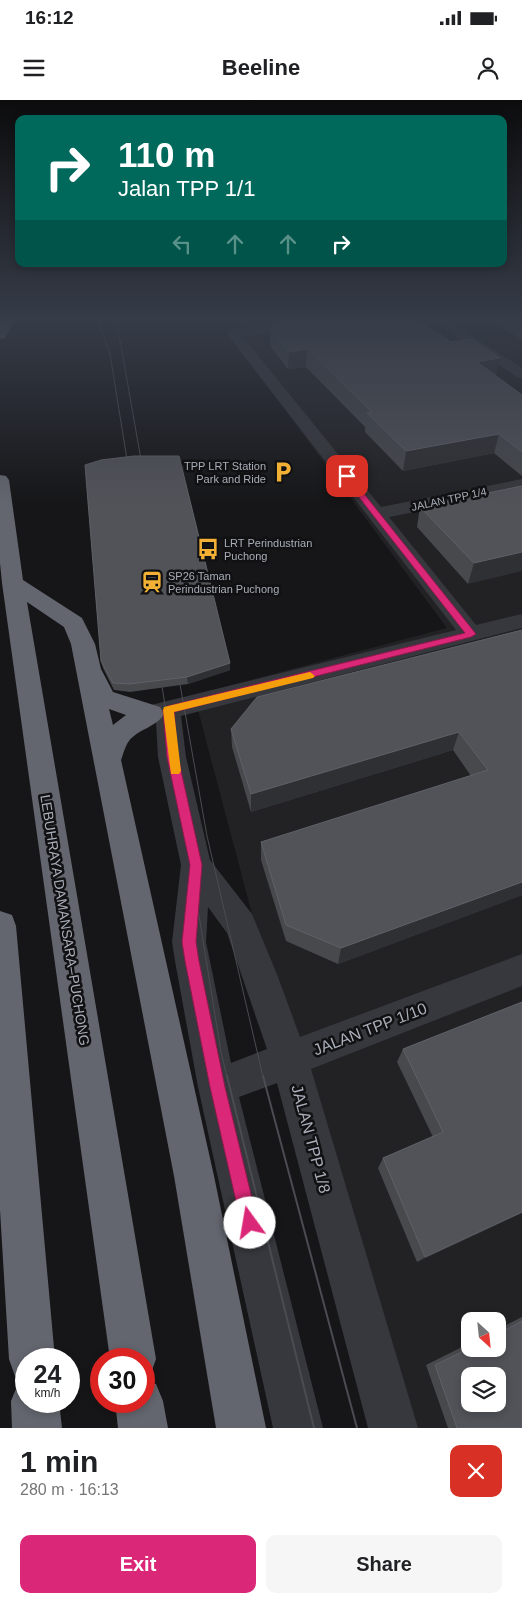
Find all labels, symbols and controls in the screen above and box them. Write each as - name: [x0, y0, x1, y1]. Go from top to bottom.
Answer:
- text: 16:12: [25, 7, 74, 28]
- icon: menu: [20, 54, 48, 82]
- icon: person: [474, 54, 502, 82]
- text: Beeline: [222, 55, 300, 80]
- icon: right: [35, 135, 100, 200]
- text: 110 m: [118, 135, 215, 174]
- text: Jalan TPP 1/1: [118, 176, 255, 201]
- icon: left: [168, 230, 196, 258]
- icon: ahead: [221, 230, 249, 258]
- icon: ahead: [274, 230, 302, 258]
- icon: right: [327, 230, 355, 258]
- pin: [326, 455, 368, 497]
- parking icon: TPP LRT Station Park and Ride: [270, 459, 296, 485]
- place label: TPP LRT Station Park and Ride: [184, 460, 266, 485]
- icon: arrive: [333, 462, 361, 490]
- street label: JALAN TPP 1/4: [410, 485, 488, 513]
- bus stop icon: LRT Perindustrian Puchong: [195, 536, 221, 562]
- place label: LRT Perindustrian Puchong: [224, 537, 312, 562]
- station icon: SP26 Taman Perindustrian Puchong: [139, 569, 165, 595]
- place label: SP26 Taman Perindustrian Puchong: [168, 570, 279, 595]
- street label: LEBUHRAYA DAMANSARA–PUCHONG: [37, 793, 93, 1047]
- street label: JALAN TPP 1/10: [311, 999, 429, 1059]
- street label: JALAN TPP 1/8: [288, 1083, 334, 1195]
- position arrow: [223, 1196, 275, 1248]
- north arrow: [461, 1312, 506, 1358]
- map controls: [461, 1312, 506, 1412]
- speed limit sign: 30: [90, 1348, 155, 1413]
- text: 24: [34, 1360, 61, 1388]
- button: layers: [461, 1367, 506, 1412]
- text: km/h: [34, 1386, 61, 1400]
- text: 1 min: [20, 1445, 98, 1478]
- button: close: [450, 1445, 502, 1497]
- text: 280 m · 16:13: [20, 1481, 119, 1498]
- button: Exit: [20, 1535, 256, 1593]
- button: Share: [266, 1535, 502, 1593]

